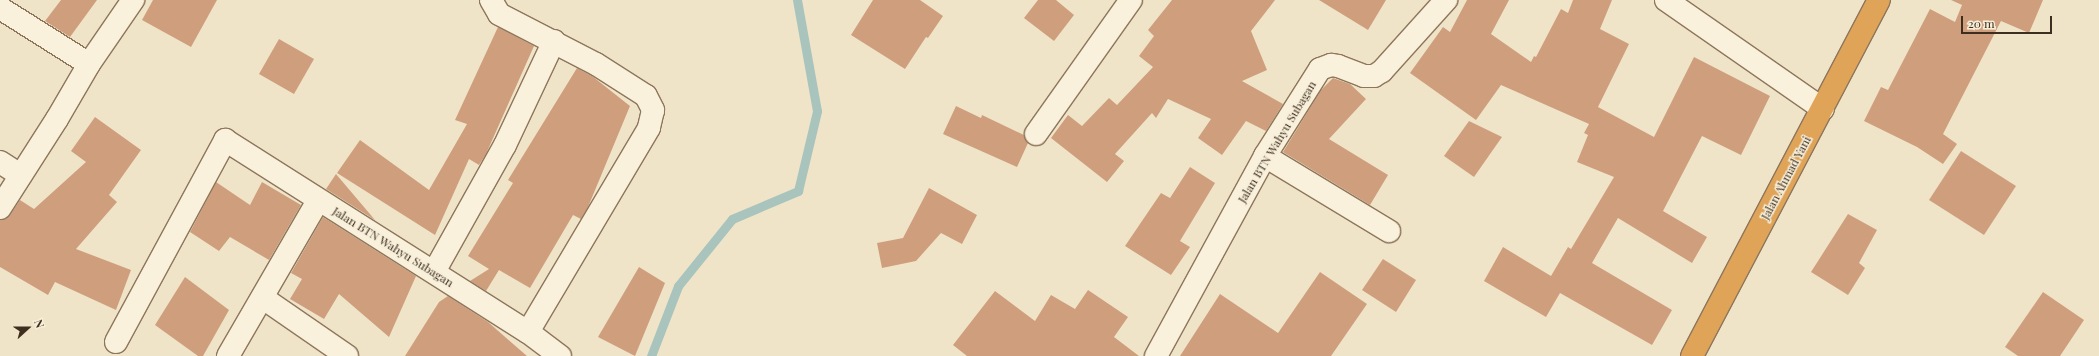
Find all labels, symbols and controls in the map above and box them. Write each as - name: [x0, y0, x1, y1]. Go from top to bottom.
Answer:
- scale bar: [1963, 8, 2054, 34]
- text: 20 m: [1968, 15, 1995, 31]
- street label: Jalan BTN Wahyu Subagan: [1235, 78, 1319, 206]
- street label: Jalan Ahmad Yani: [1758, 133, 1814, 223]
- street label: Jalan BTN Wahyu Subagan: [330, 204, 456, 290]
- north arrow: [8, 308, 48, 348]
- text: N: [31, 317, 48, 330]

